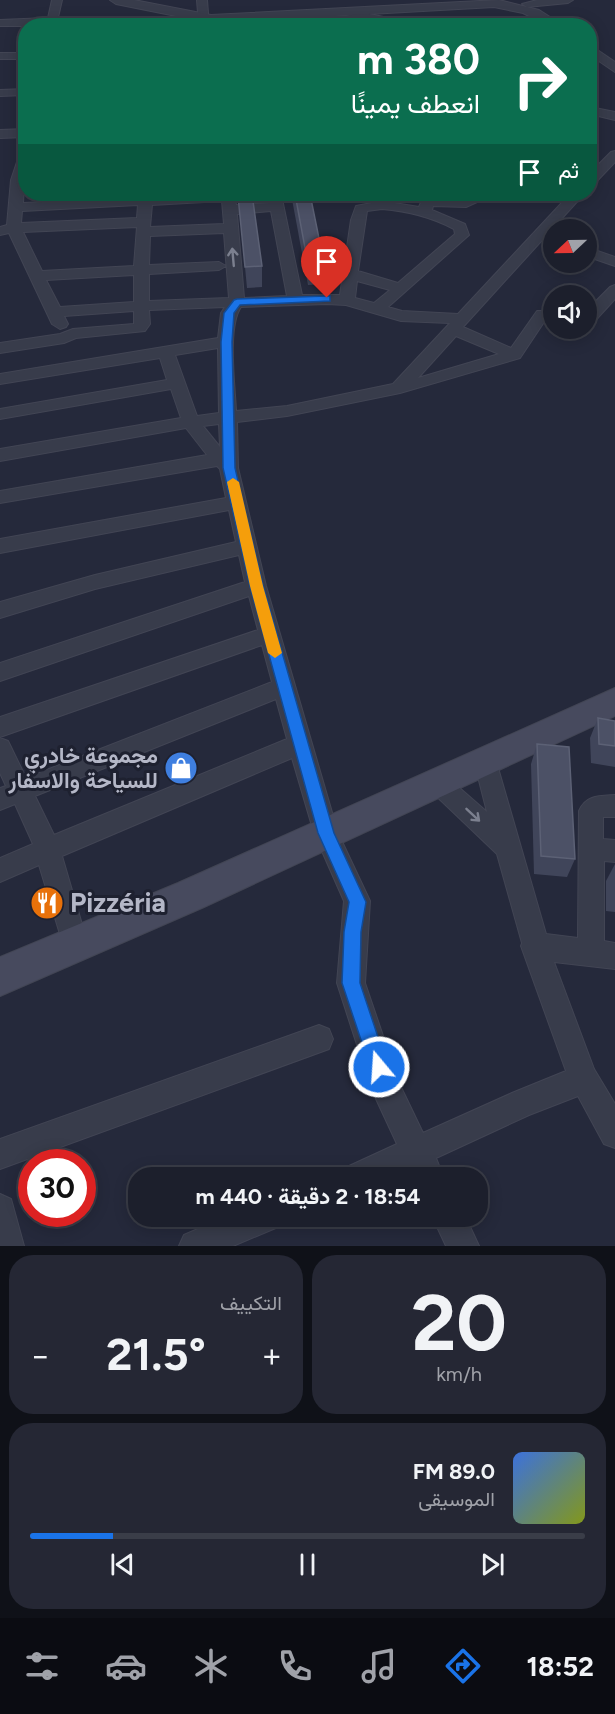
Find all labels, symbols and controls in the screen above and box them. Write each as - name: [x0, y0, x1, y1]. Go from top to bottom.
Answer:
- text: 380 m: [357, 34, 480, 85]
- icon: right: [501, 42, 579, 120]
- text: انعطف يمينًا: [351, 87, 480, 120]
- icon: arrive: [513, 156, 546, 189]
- text: ثم: [558, 157, 579, 184]
- north arrow: [543, 219, 597, 273]
- map controls: [543, 219, 597, 339]
- pin: [301, 236, 352, 298]
- icon: arrive: [310, 245, 343, 278]
- one-way arrow: [227, 247, 238, 267]
- button: sound: [543, 285, 597, 339]
- place label: مجموعة خادري للسياحة والاسفار: [7, 742, 158, 794]
- shop icon: مجموعة خادري للسياحة والاسفار: [163, 750, 199, 786]
- one-way arrow: [465, 808, 480, 822]
- restaurant icon: Pizzéria: [29, 885, 65, 921]
- place label: Pizzéria: [70, 886, 166, 919]
- position arrow: [347, 1035, 411, 1099]
- speed limit sign: 30: [18, 1149, 96, 1227]
- text: 18:54 · 2 دقيقة · 440 m: [196, 1183, 420, 1210]
- text: 20: [411, 1276, 507, 1370]
- text: التكييف: [220, 1291, 282, 1315]
- text: 21.5°: [106, 1327, 206, 1381]
- text: −: [30, 1336, 51, 1375]
- text: +: [261, 1336, 282, 1375]
- text: km/h: [436, 1362, 482, 1386]
- text: 89.0 FM: [413, 1458, 495, 1485]
- text: الموسيقى: [418, 1487, 495, 1511]
- icon: previous: [106, 1548, 139, 1581]
- icon: pause: [291, 1548, 324, 1581]
- icon: next: [476, 1548, 509, 1581]
- icon: filters: [21, 1645, 63, 1687]
- icon: car: [105, 1645, 147, 1687]
- icon: climate: [190, 1645, 232, 1687]
- icon: phone: [274, 1645, 316, 1687]
- icon: music: [358, 1645, 400, 1687]
- icon: directions: [442, 1645, 484, 1687]
- text: 18:52: [527, 1650, 594, 1683]

